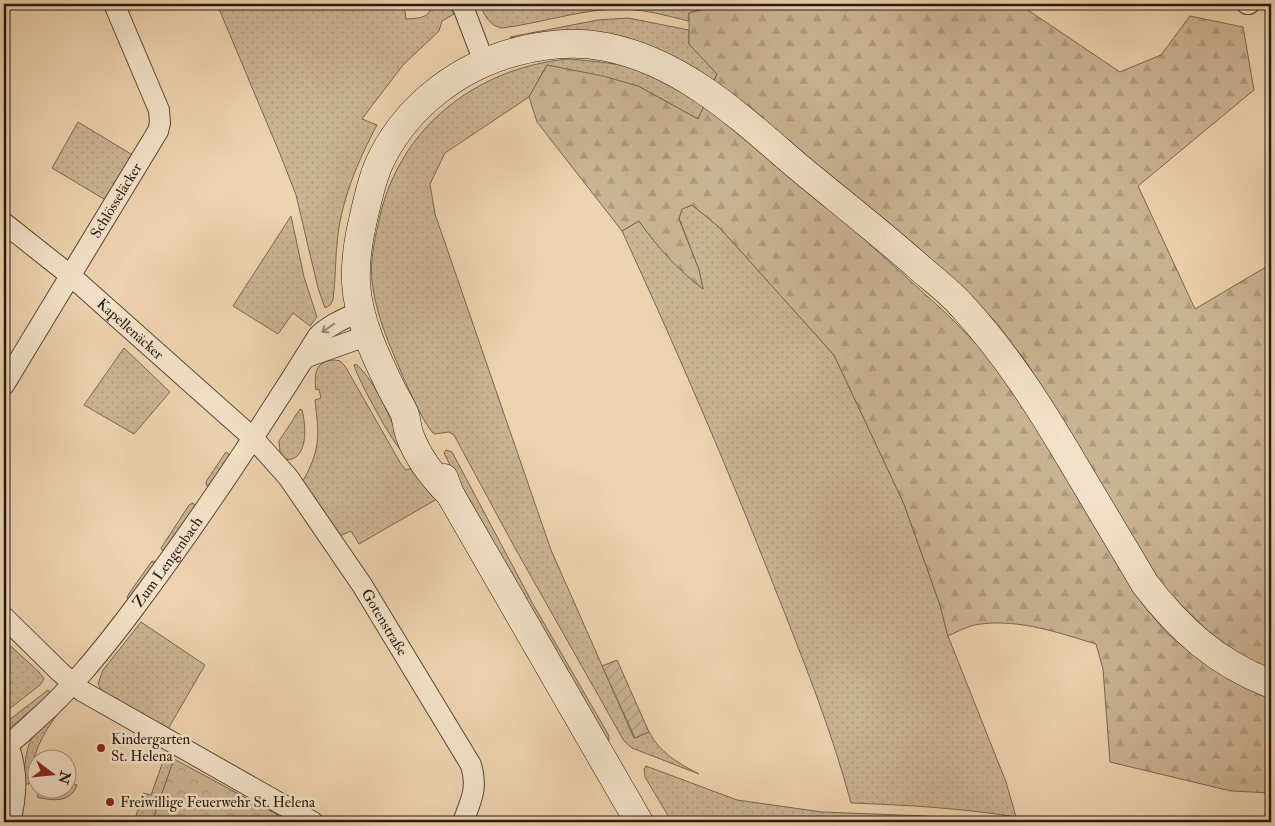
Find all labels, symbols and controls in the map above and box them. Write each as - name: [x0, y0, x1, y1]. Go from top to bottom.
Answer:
- street label: Schlösseläcker: [86, 159, 146, 241]
- street label: Kapellenäcker: [93, 294, 168, 364]
- one-way arrow: [321, 323, 335, 333]
- street label: Zum Lengenbach: [128, 513, 207, 611]
- street label: Gotenstraße: [357, 585, 412, 659]
- place label: Kindergarten St. Helena: [111, 730, 191, 766]
- marker: Kindergarten St. Helena: [95, 742, 107, 754]
- north arrow: [28, 748, 78, 798]
- text: N: [54, 768, 74, 786]
- place label: Freiwillige Feuerwehr St. Helena: [120, 793, 316, 812]
- marker: Freiwillige Feuerwehr St. Helena: [104, 796, 116, 808]

